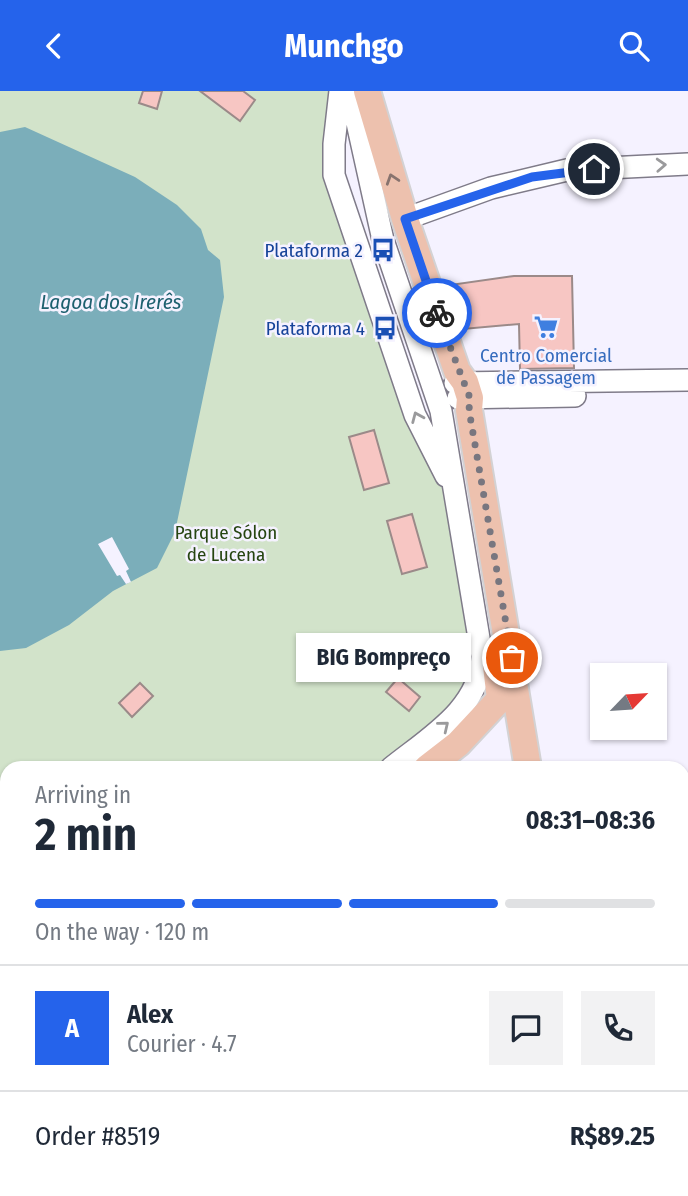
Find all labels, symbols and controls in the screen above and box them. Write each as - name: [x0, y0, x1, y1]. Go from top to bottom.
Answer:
- icon: back: [35, 27, 73, 65]
- text: Munchgo: [284, 27, 404, 65]
- icon: search: [615, 27, 653, 65]
- pin: [564, 139, 624, 199]
- icon: home: [575, 150, 613, 188]
- one-way arrow: [656, 157, 667, 172]
- one-way arrow: [386, 174, 400, 186]
- bus stop icon: Plataforma 2: [369, 236, 397, 264]
- place label: Plataforma 2: [265, 239, 363, 262]
- courier: [402, 278, 472, 348]
- water label: Lagoa dos Irerês: [41, 289, 182, 315]
- icon: bike: [418, 294, 456, 332]
- supermarket icon: Centro Comercial de Passagem: [532, 313, 560, 341]
- bus stop icon: Plataforma 4: [371, 314, 399, 342]
- place label: Plataforma 4: [266, 317, 365, 340]
- place label: Centro Comercial de Passagem: [480, 344, 612, 389]
- one-way arrow: [411, 412, 425, 424]
- park label: Parque Sólon de Lucena: [175, 521, 277, 566]
- pin: [482, 628, 542, 688]
- callout: BIG Bompreço: [295, 633, 470, 683]
- icon: bag: [493, 639, 531, 677]
- text: BIG Bompreço: [317, 643, 450, 671]
- north arrow: [590, 663, 667, 740]
- map controls: [590, 663, 667, 740]
- one-way arrow: [436, 721, 448, 734]
- text: Arriving in: [35, 781, 131, 809]
- text: 08:31–08:36: [525, 805, 655, 836]
- text: 2 min: [35, 807, 137, 862]
- text: On the way · 120 m: [35, 918, 209, 946]
- button: chat: [489, 991, 563, 1065]
- button: phone: [581, 991, 655, 1065]
- text: Alex: [127, 999, 173, 1030]
- text: A: [65, 1013, 79, 1044]
- text: Courier · 4.7: [127, 1030, 237, 1058]
- text: Order #8519: [35, 1121, 160, 1152]
- text: R$89.25: [570, 1121, 655, 1152]

